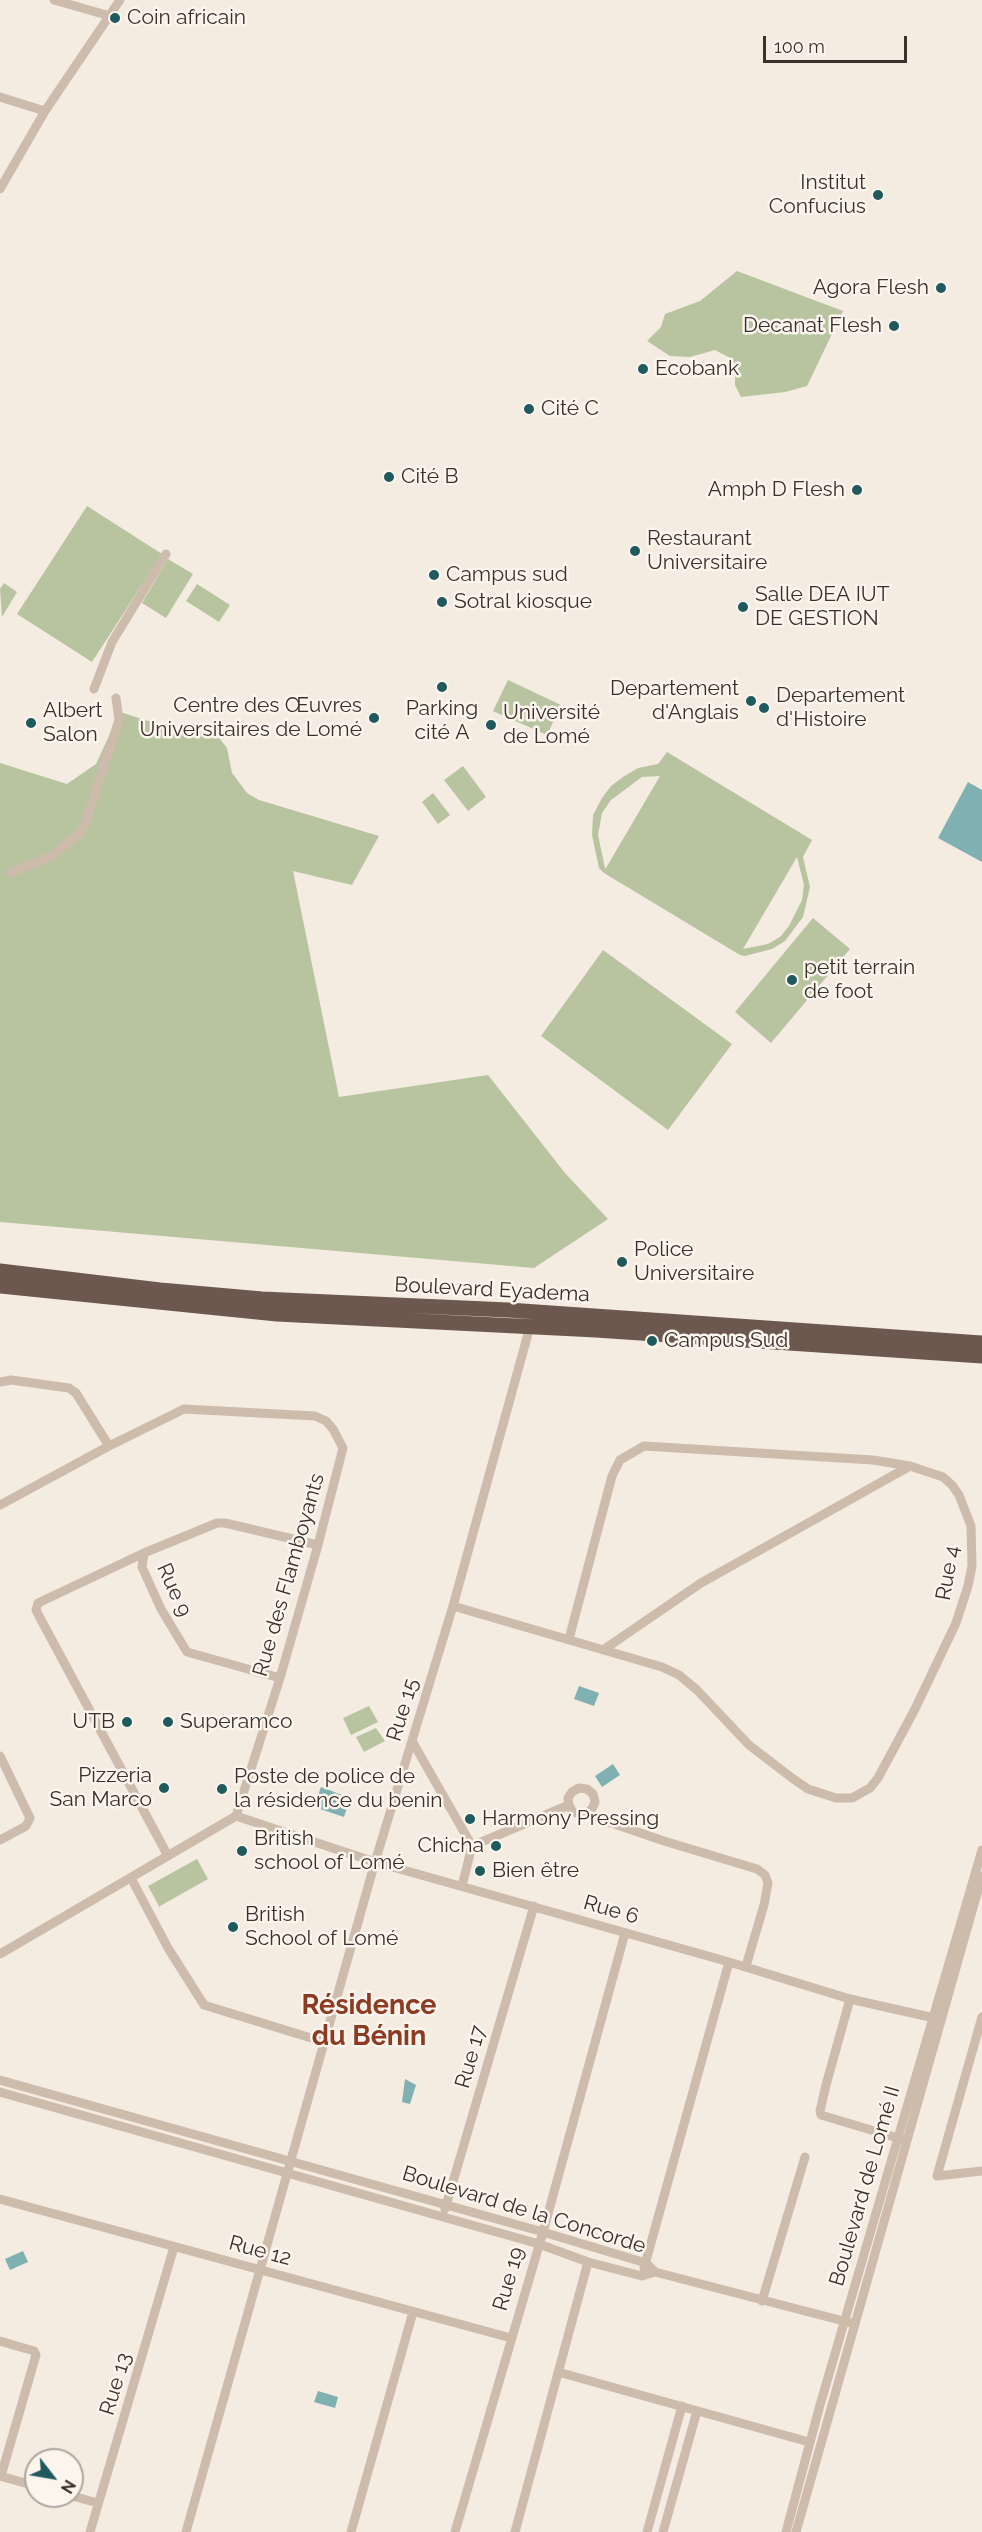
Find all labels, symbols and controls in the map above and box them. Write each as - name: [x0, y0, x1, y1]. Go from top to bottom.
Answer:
- place label: Coin africain: [127, 5, 246, 31]
- marker: Coin africain: [108, 11, 122, 25]
- scale bar: [766, 24, 910, 62]
- text: 100 m: [774, 36, 825, 57]
- place label: Institut Confucius: [769, 170, 866, 220]
- marker: Institut Confucius: [871, 188, 885, 202]
- place label: Agora Flesh: [813, 275, 929, 301]
- marker: Agora Flesh: [934, 281, 948, 295]
- place label: Decanat Flesh: [743, 313, 882, 339]
- marker: Decanat Flesh: [887, 319, 901, 333]
- place label: Ecobank: [655, 356, 739, 382]
- marker: Ecobank: [636, 362, 650, 376]
- place label: Cité C: [541, 396, 599, 422]
- marker: Cité C: [522, 402, 536, 416]
- place label: Cité B: [401, 464, 459, 490]
- marker: Cité B: [382, 470, 396, 484]
- place label: Amph D Flesh: [708, 477, 845, 503]
- marker: Amph D Flesh: [850, 483, 864, 497]
- place label: Restaurant Universitaire: [647, 526, 767, 576]
- marker: Restaurant Universitaire: [628, 544, 642, 558]
- place label: Campus sud: [446, 562, 568, 588]
- marker: Campus sud: [427, 568, 441, 582]
- place label: Salle DEA IUT DE GESTION: [755, 582, 890, 632]
- place label: Sotral kiosque: [454, 589, 592, 615]
- marker: Sotral kiosque: [435, 595, 449, 609]
- marker: Salle DEA IUT DE GESTION: [736, 600, 750, 614]
- place label: Departement d'Anglais: [610, 676, 739, 726]
- marker: Parking cité A: [435, 680, 449, 694]
- place label: Departement d'Histoire: [776, 683, 905, 733]
- place label: Centre des Œuvres Universitaires de Lomé: [139, 693, 362, 743]
- marker: Departement d'Anglais: [744, 694, 758, 708]
- place label: Parking cité A: [406, 696, 478, 746]
- place label: Albert Salon: [43, 698, 103, 748]
- place label: Université de Lomé: [503, 700, 600, 750]
- marker: Departement d'Histoire: [757, 701, 771, 715]
- marker: Centre des Œuvres Universitaires de Lomé: [367, 711, 381, 725]
- marker: Albert Salon: [24, 716, 38, 730]
- marker: Université de Lomé: [484, 718, 498, 732]
- place label: petit terrain de foot: [804, 955, 915, 1005]
- marker: petit terrain de foot: [785, 973, 799, 987]
- place label: Police Universitaire: [634, 1237, 754, 1287]
- marker: Police Universitaire: [615, 1255, 629, 1269]
- street label: Boulevard Eyadema: [394, 1272, 590, 1308]
- place label: Campus Sud: [664, 1328, 788, 1354]
- marker: Campus Sud: [645, 1334, 659, 1348]
- street label: Rue des Flamboyants: [248, 1470, 330, 1680]
- street label: Rue 4: [931, 1544, 965, 1602]
- street label: Rue 9: [151, 1559, 197, 1621]
- street label: Rue 15: [382, 1676, 424, 1744]
- place label: UTB: [72, 1709, 115, 1735]
- place label: Superamco: [180, 1709, 292, 1735]
- marker: UTB: [120, 1715, 134, 1729]
- marker: Superamco: [161, 1715, 175, 1729]
- place label: Pizzeria San Marco: [50, 1763, 152, 1813]
- place label: Poste de police de la résidence du benin: [234, 1764, 443, 1814]
- marker: Pizzeria San Marco: [157, 1781, 171, 1795]
- marker: Poste de police de la résidence du benin: [215, 1782, 229, 1796]
- place label: Harmony Pressing: [482, 1806, 659, 1832]
- marker: Harmony Pressing: [463, 1812, 477, 1826]
- place label: British school of Lomé: [254, 1826, 405, 1876]
- place label: Chicha: [418, 1833, 484, 1859]
- marker: Chicha: [489, 1839, 503, 1853]
- marker: British school of Lomé: [235, 1844, 249, 1858]
- place label: Bien être: [492, 1858, 579, 1884]
- marker: Bien être: [473, 1864, 487, 1878]
- street label: Rue 6: [580, 1890, 642, 1930]
- place label: British School of Lomé: [245, 1902, 398, 1952]
- marker: British School of Lomé: [226, 1920, 240, 1934]
- district label: Résidence du Bénin: [301, 1990, 437, 2053]
- street label: Rue 17: [450, 2023, 492, 2091]
- street label: Boulevard de Lomé II: [824, 2083, 906, 2289]
- street label: Boulevard de la Concorde: [399, 2161, 649, 2259]
- street label: Rue 12: [226, 2231, 294, 2271]
- street label: Rue 19: [488, 2244, 530, 2314]
- street label: Rue 13: [95, 2350, 137, 2418]
- north arrow: [24, 2448, 84, 2508]
- text: N: [57, 2476, 79, 2497]

